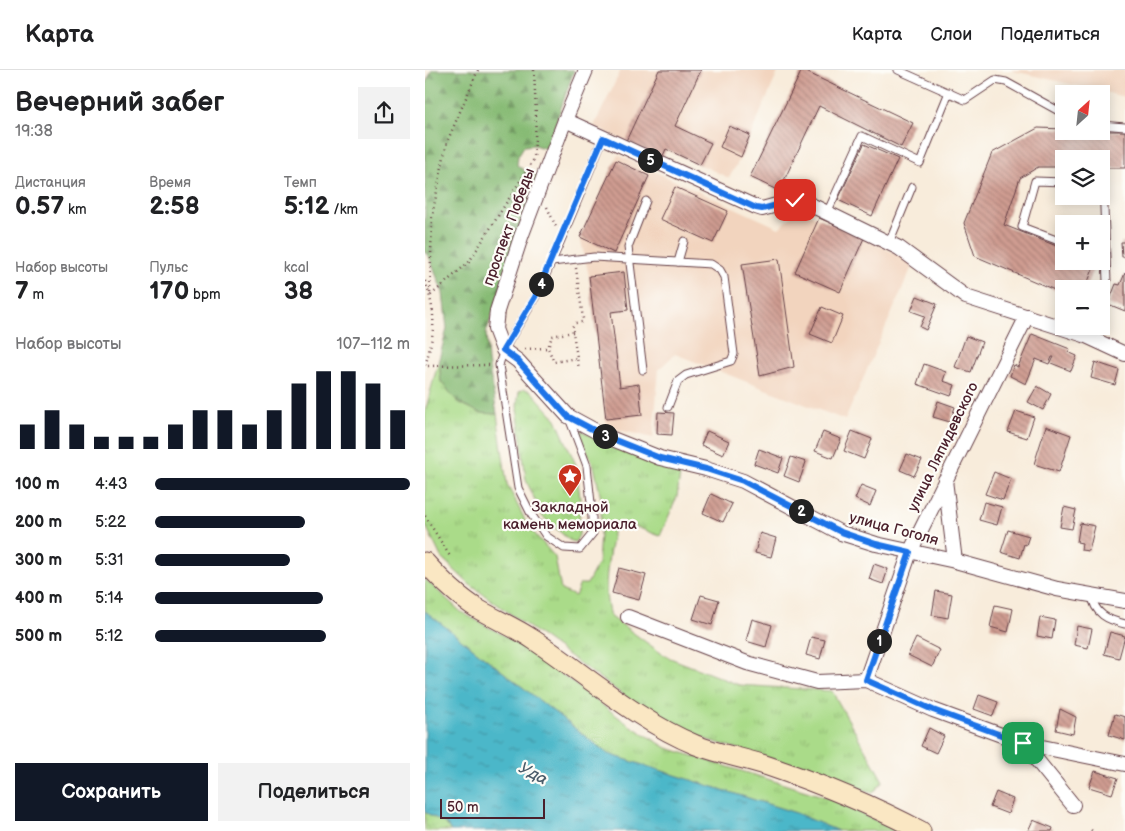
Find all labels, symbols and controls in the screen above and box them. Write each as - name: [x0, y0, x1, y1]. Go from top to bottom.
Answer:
- text: Карта: [25, 20, 94, 49]
- text: Карта: [852, 24, 902, 45]
- text: Слои: [930, 24, 972, 45]
- text: Поделиться: [1000, 24, 1100, 45]
- north arrow: [1055, 85, 1110, 140]
- map controls: [1055, 85, 1110, 335]
- text: Вечерний забег: [15, 86, 224, 119]
- button: share: [358, 87, 410, 139]
- text: 19:38: [15, 122, 53, 141]
- pin: 5: [637, 148, 663, 172]
- button: layers: [1055, 150, 1110, 205]
- text: 5: [646, 152, 655, 169]
- street label: проспект Победы: [479, 166, 539, 288]
- text: Дистанция: [15, 174, 86, 191]
- text: Время: [149, 174, 191, 191]
- text: Темп: [284, 174, 317, 191]
- pin: [774, 179, 816, 221]
- icon: check: [781, 186, 809, 214]
- text: 0.57: [15, 191, 64, 222]
- text: 2:58: [149, 191, 200, 222]
- text: 5:12: [284, 191, 330, 222]
- text: km: [64, 201, 87, 218]
- text: /km: [330, 201, 358, 218]
- button: +: [1055, 215, 1110, 270]
- text: Набор высоты: [15, 259, 108, 276]
- text: Пульс: [149, 259, 188, 276]
- text: kcal: [284, 259, 309, 276]
- pin: 4: [529, 272, 553, 296]
- text: 7: [15, 276, 29, 307]
- text: 170: [149, 276, 189, 307]
- text: 38: [284, 276, 313, 307]
- text: 4: [537, 276, 546, 293]
- button: −: [1055, 280, 1110, 335]
- text: m: [29, 286, 44, 303]
- text: bpm: [189, 286, 221, 303]
- text: Набор высоты: [15, 335, 122, 354]
- text: 107–112 m: [337, 335, 410, 354]
- street label: улица Ляпидевского: [903, 379, 983, 515]
- pin: 3: [593, 424, 617, 448]
- text: 3: [601, 428, 610, 445]
- place icon: Закладной камень мемориала: [557, 463, 583, 497]
- text: 100 m: [15, 475, 60, 494]
- text: 4:43: [95, 475, 128, 494]
- place label: Закладной камень мемориала: [503, 498, 637, 534]
- pin: 2: [789, 498, 813, 524]
- text: 2: [797, 503, 806, 520]
- street label: улица Гоголя: [847, 508, 941, 550]
- text: 200 m: [15, 513, 62, 532]
- text: 5:22: [95, 513, 126, 532]
- text: 300 m: [15, 551, 62, 570]
- text: 5:31: [95, 551, 123, 570]
- text: 400 m: [15, 589, 62, 608]
- text: 5:14: [95, 589, 123, 608]
- text: 500 m: [15, 627, 62, 646]
- text: 5:12: [95, 627, 123, 646]
- pin: 1: [867, 628, 891, 654]
- text: 1: [877, 633, 882, 650]
- pin: [1002, 722, 1044, 764]
- icon: arrive: [1009, 729, 1037, 757]
- water label: Уда: [515, 759, 551, 789]
- button: Сохранить: [15, 763, 208, 821]
- button: Поделиться: [218, 763, 410, 821]
- scale bar: [440, 796, 545, 819]
- text: 50 m: [447, 799, 479, 816]

